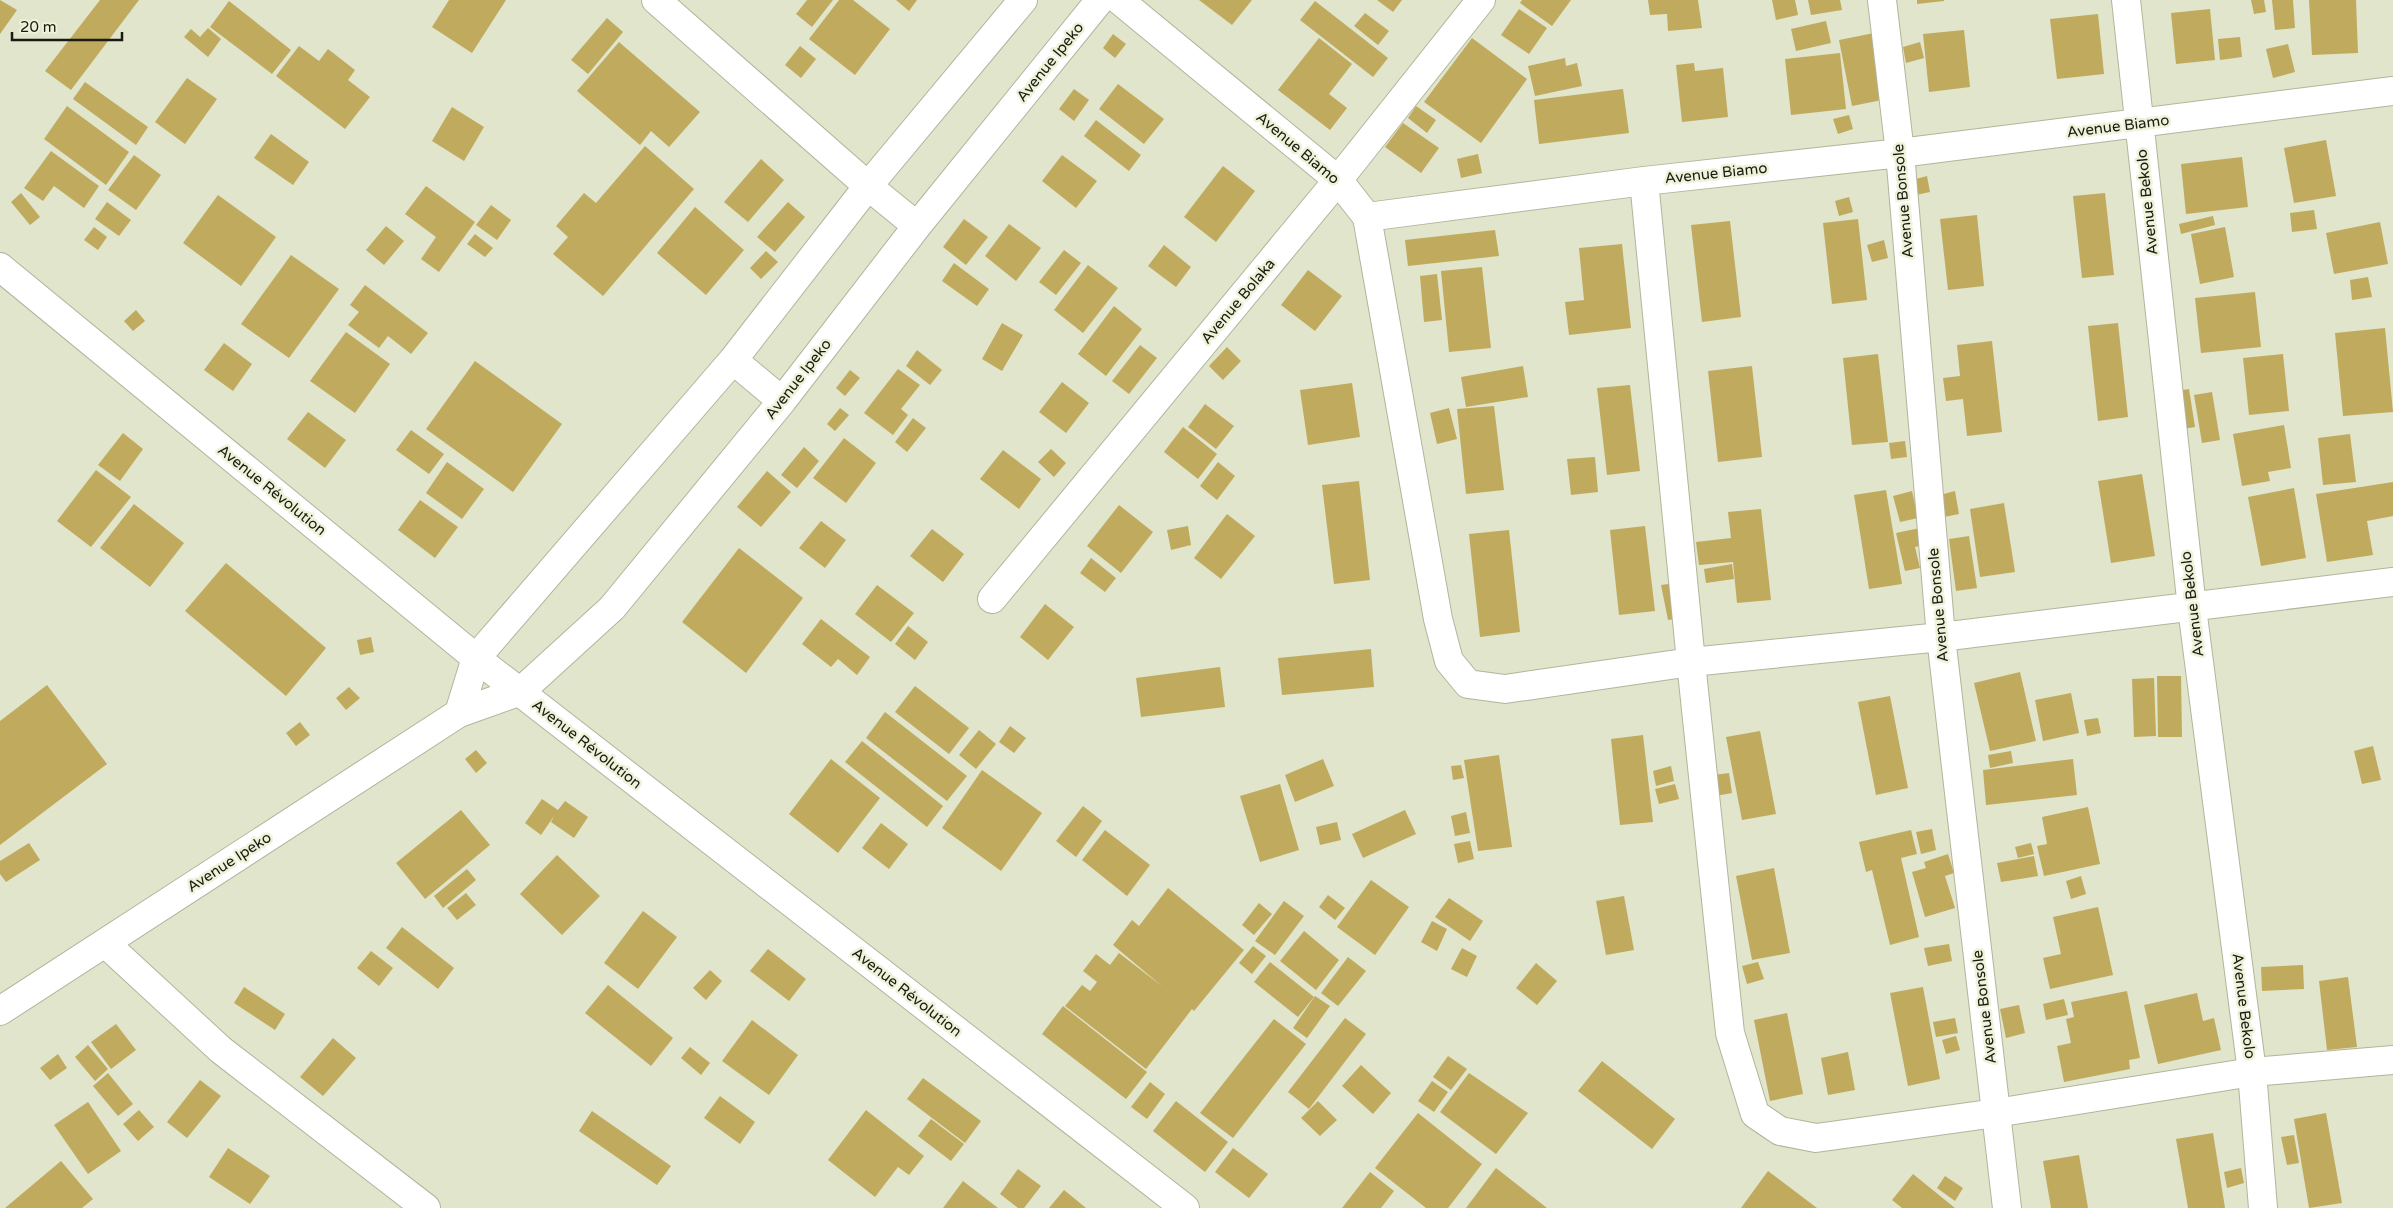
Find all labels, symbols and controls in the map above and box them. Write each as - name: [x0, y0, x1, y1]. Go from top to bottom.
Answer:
- scale bar: [12, 10, 122, 42]
- text: 20 m: [20, 18, 57, 36]
- street label: Avenue Ipeko: [1013, 19, 1087, 105]
- street label: Avenue Biamo: [1253, 108, 1343, 188]
- street label: Avenue Biamo: [2066, 111, 2170, 141]
- street label: Avenue Bonsole: [1889, 143, 1917, 259]
- street label: Avenue Bekolo: [2132, 148, 2162, 256]
- street label: Avenue Biamo: [1664, 159, 1768, 187]
- street label: Avenue Bolaka: [1197, 255, 1279, 347]
- street label: Avenue Ipeko: [761, 335, 835, 423]
- street label: Avenue Révolution: [214, 441, 330, 539]
- street label: Avenue Bonsole: [1924, 547, 1952, 663]
- street label: Avenue Bekolo: [2177, 550, 2207, 658]
- street label: Avenue Révolution: [529, 696, 645, 792]
- street label: Avenue Ipeko: [183, 828, 275, 896]
- street label: Avenue Révolution: [849, 944, 965, 1040]
- street label: Avenue Bonsole: [1968, 949, 2000, 1065]
- street label: Avenue Bekolo: [2229, 952, 2259, 1060]

